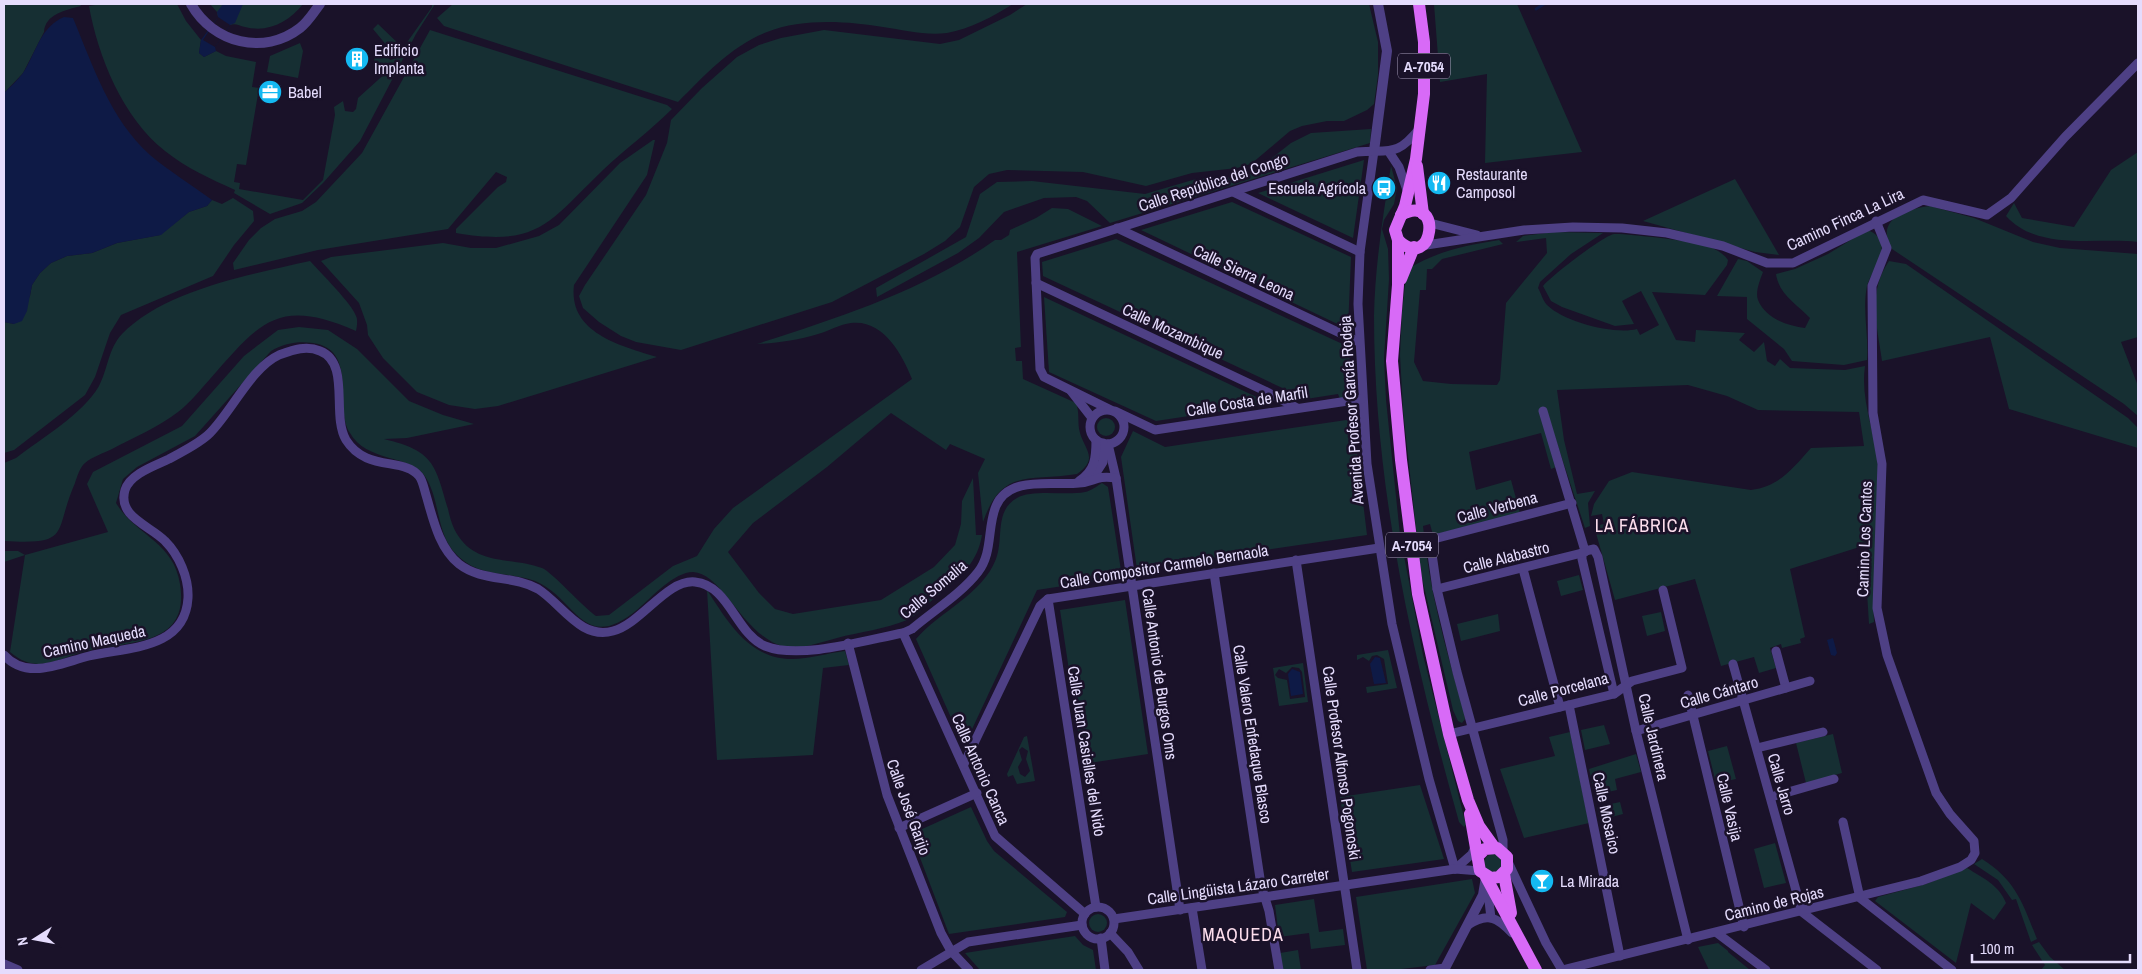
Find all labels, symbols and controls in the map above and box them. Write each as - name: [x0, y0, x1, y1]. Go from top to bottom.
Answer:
- place label: Edificio Implanta: [374, 39, 425, 79]
- building icon: Edificio Implanta: [344, 46, 370, 72]
- road number: A-7054: [1398, 54, 1450, 78]
- office icon: Babel: [257, 79, 283, 105]
- place label: Babel: [288, 81, 322, 103]
- street label: Calle República del Congo: [1135, 147, 1291, 217]
- place label: Restaurante Camposol: [1456, 163, 1527, 203]
- restaurant icon: Restaurante Camposol: [1426, 170, 1452, 196]
- bus stop icon: Escuela Agrícola: [1371, 175, 1397, 201]
- place label: Escuela Agrícola: [1268, 177, 1367, 199]
- street label: Camino Finca La Lira: [1783, 182, 1908, 256]
- street label: Calle Sierra Leona: [1190, 239, 1299, 305]
- street label: Calle Mozambique: [1119, 298, 1227, 364]
- street label: Avenida Profesor García Rodeja: [1333, 314, 1369, 506]
- street label: Calle Costa de Marfil: [1185, 381, 1309, 421]
- street label: Camino Los Cantos: [1851, 481, 1877, 597]
- street label: Calle Verbena: [1454, 486, 1540, 528]
- district label: LA FÁBRICA: [1595, 513, 1689, 538]
- road number: A-7054: [1386, 532, 1438, 558]
- street label: Calle Alabastro: [1461, 536, 1551, 578]
- street label: Calle Compositor Carmelo Bernaola: [1058, 539, 1270, 593]
- street label: Calle Somalia: [895, 554, 972, 624]
- street label: Calle Antonio de Burgos Oms: [1137, 587, 1183, 761]
- street label: Camino Maqueda: [41, 619, 148, 663]
- street label: Calle Valero Enfedaque Blasco: [1228, 643, 1278, 825]
- street label: Calle Juan Casielles del Nido: [1063, 664, 1111, 838]
- street label: Calle Profesor Alfonso Pogonoski: [1318, 665, 1366, 861]
- street label: Calle Porcelana: [1515, 666, 1611, 712]
- street label: Calle Cántaro: [1677, 670, 1761, 714]
- street label: Calle Jardinera: [1633, 691, 1675, 783]
- street label: Calle Antonio Canca: [947, 710, 1016, 829]
- street label: Calle Jarro: [1763, 750, 1801, 818]
- street label: Calle José Garijo: [881, 756, 937, 858]
- street label: Calle Mosaico: [1588, 770, 1626, 856]
- street label: Calle Vasija: [1712, 771, 1749, 844]
- street label: Calle Lingüista Lázaro Carreter: [1146, 862, 1331, 910]
- bar icon: La Mirada: [1529, 868, 1555, 894]
- place label: La Mirada: [1560, 870, 1620, 892]
- street label: Camino de Rojas: [1722, 880, 1826, 926]
- north arrow: [10, 914, 60, 964]
- district label: MAQUEDA: [1202, 922, 1284, 947]
- scale bar: [1972, 932, 2130, 964]
- text: N: [13, 936, 32, 947]
- text: 100 m: [1980, 938, 2014, 959]

